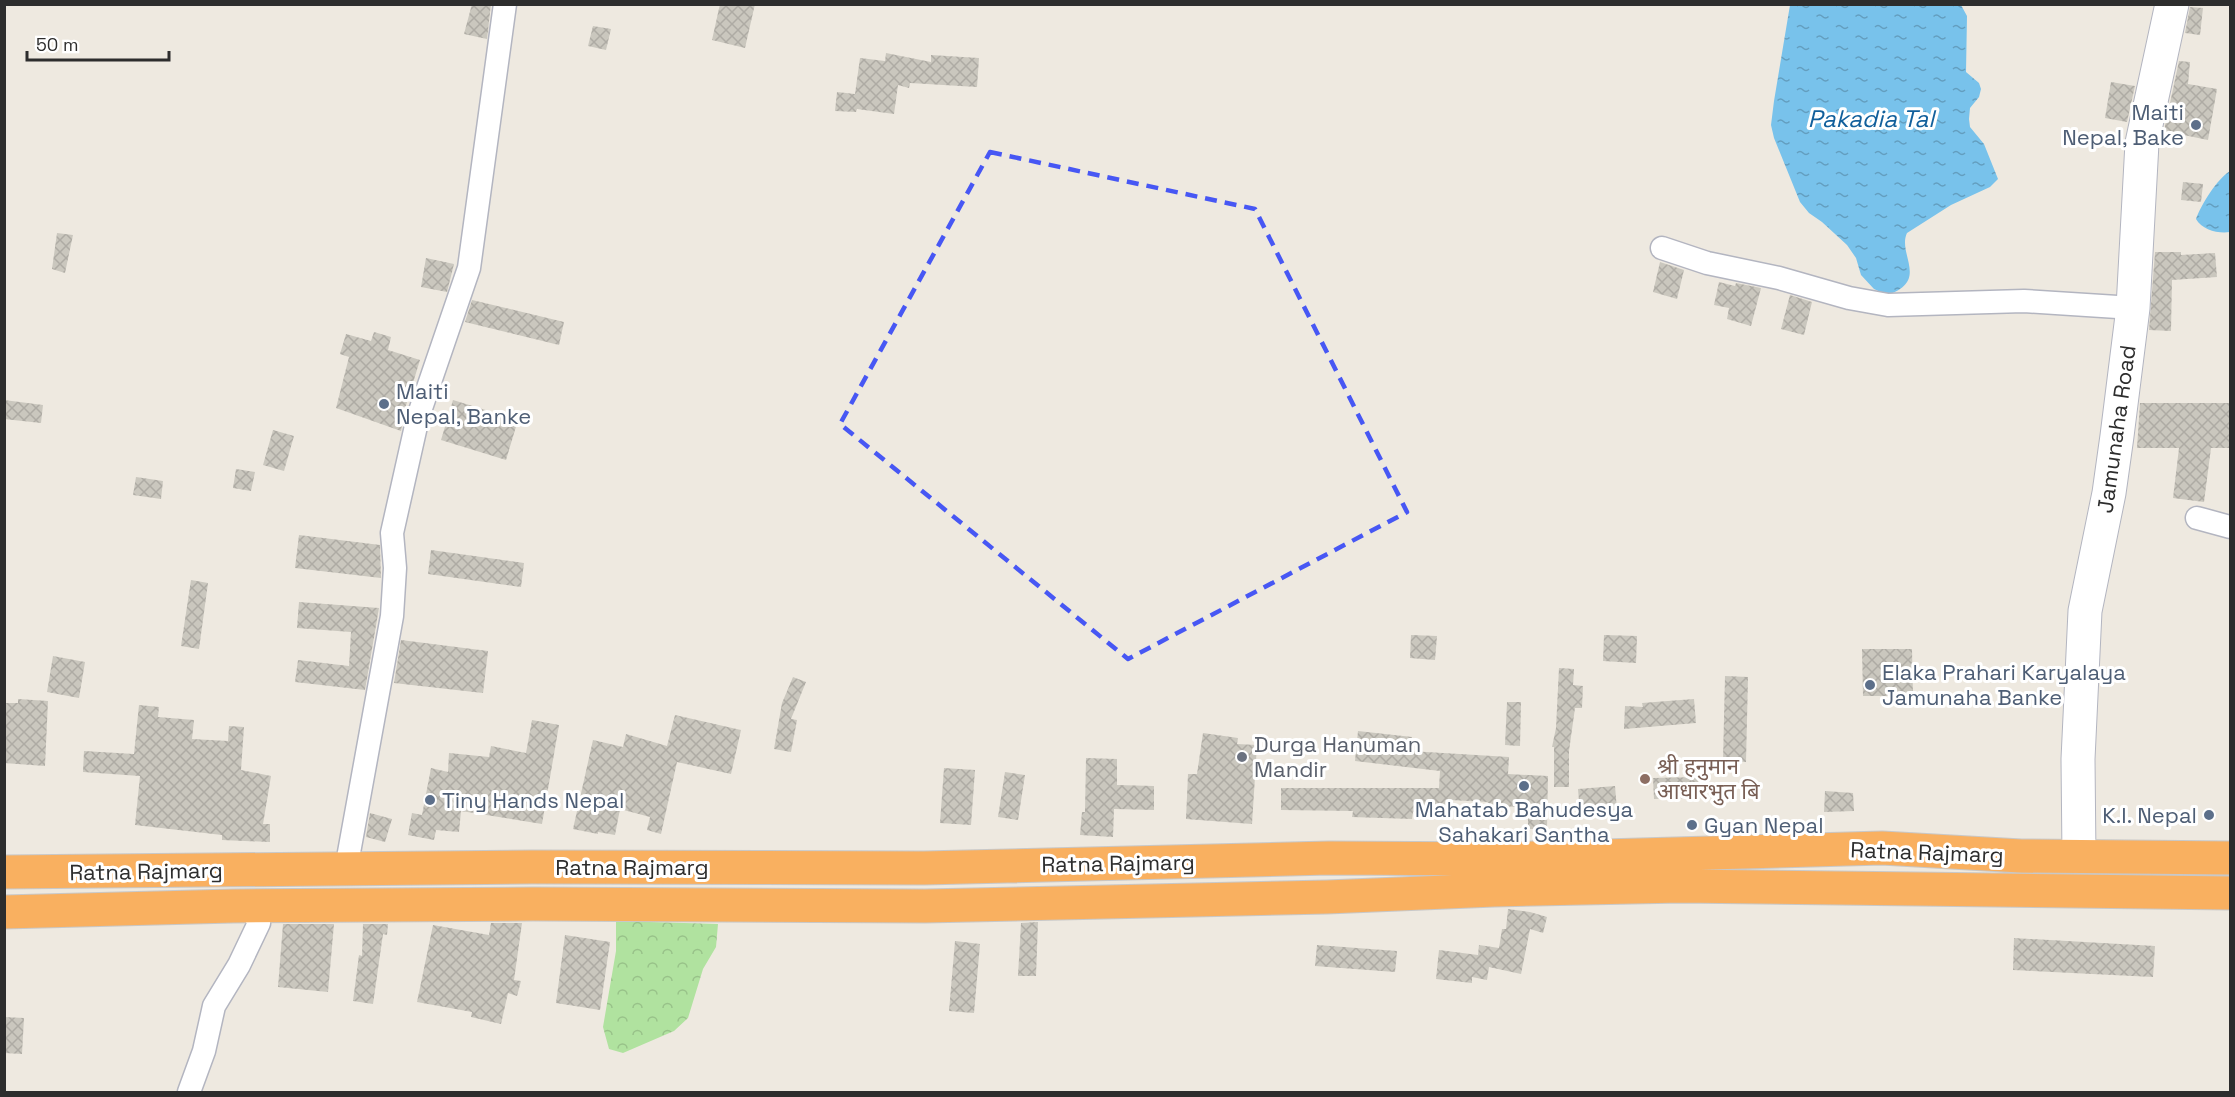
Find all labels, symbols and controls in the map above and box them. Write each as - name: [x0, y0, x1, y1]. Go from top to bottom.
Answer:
- scale bar: [27, 24, 170, 62]
- text: 50 m: [36, 33, 78, 56]
- place label: Maiti Nepal, Bake: [2062, 98, 2184, 151]
- water label: Pakadia Tal: [1808, 103, 1937, 134]
- marker: Maiti Nepal, Bake: [2189, 118, 2203, 132]
- street label: Jamunaha Road: [2090, 343, 2142, 515]
- place label: Maiti Nepal, Banke: [396, 377, 531, 430]
- marker: Maiti Nepal, Banke: [377, 397, 391, 411]
- place label: Elaka Prahari Karyalaya Jamunaha Banke: [1882, 658, 2126, 711]
- marker: Elaka Prahari Karyalaya Jamunaha Banke: [1863, 678, 1877, 692]
- place label: Durga Hanuman Mandir: [1254, 730, 1421, 783]
- marker: Durga Hanuman Mandir: [1235, 750, 1249, 764]
- place label: श्री हनुमान आधारभुत बि: [1657, 752, 1760, 806]
- marker: श्री हनुमान आधारभुत बि: [1638, 772, 1652, 786]
- marker: Mahatab Bahudesya Sahakari Santha: [1517, 779, 1531, 793]
- place label: Tiny Hands Nepal: [442, 786, 624, 814]
- marker: Tiny Hands Nepal: [423, 793, 437, 807]
- place label: Mahatab Bahudesya Sahakari Santha: [1415, 795, 1634, 848]
- place label: K.I. Nepal: [2102, 801, 2197, 829]
- marker: K.I. Nepal: [2202, 808, 2216, 822]
- place label: Gyan Nepal: [1704, 811, 1824, 839]
- marker: Gyan Nepal: [1685, 818, 1699, 832]
- street label: Ratna Rajmarg: [1850, 835, 2004, 869]
- street label: Ratna Rajmarg: [1041, 848, 1195, 878]
- street label: Ratna Rajmarg: [555, 853, 709, 881]
- street label: Ratna Rajmarg: [69, 856, 223, 886]

